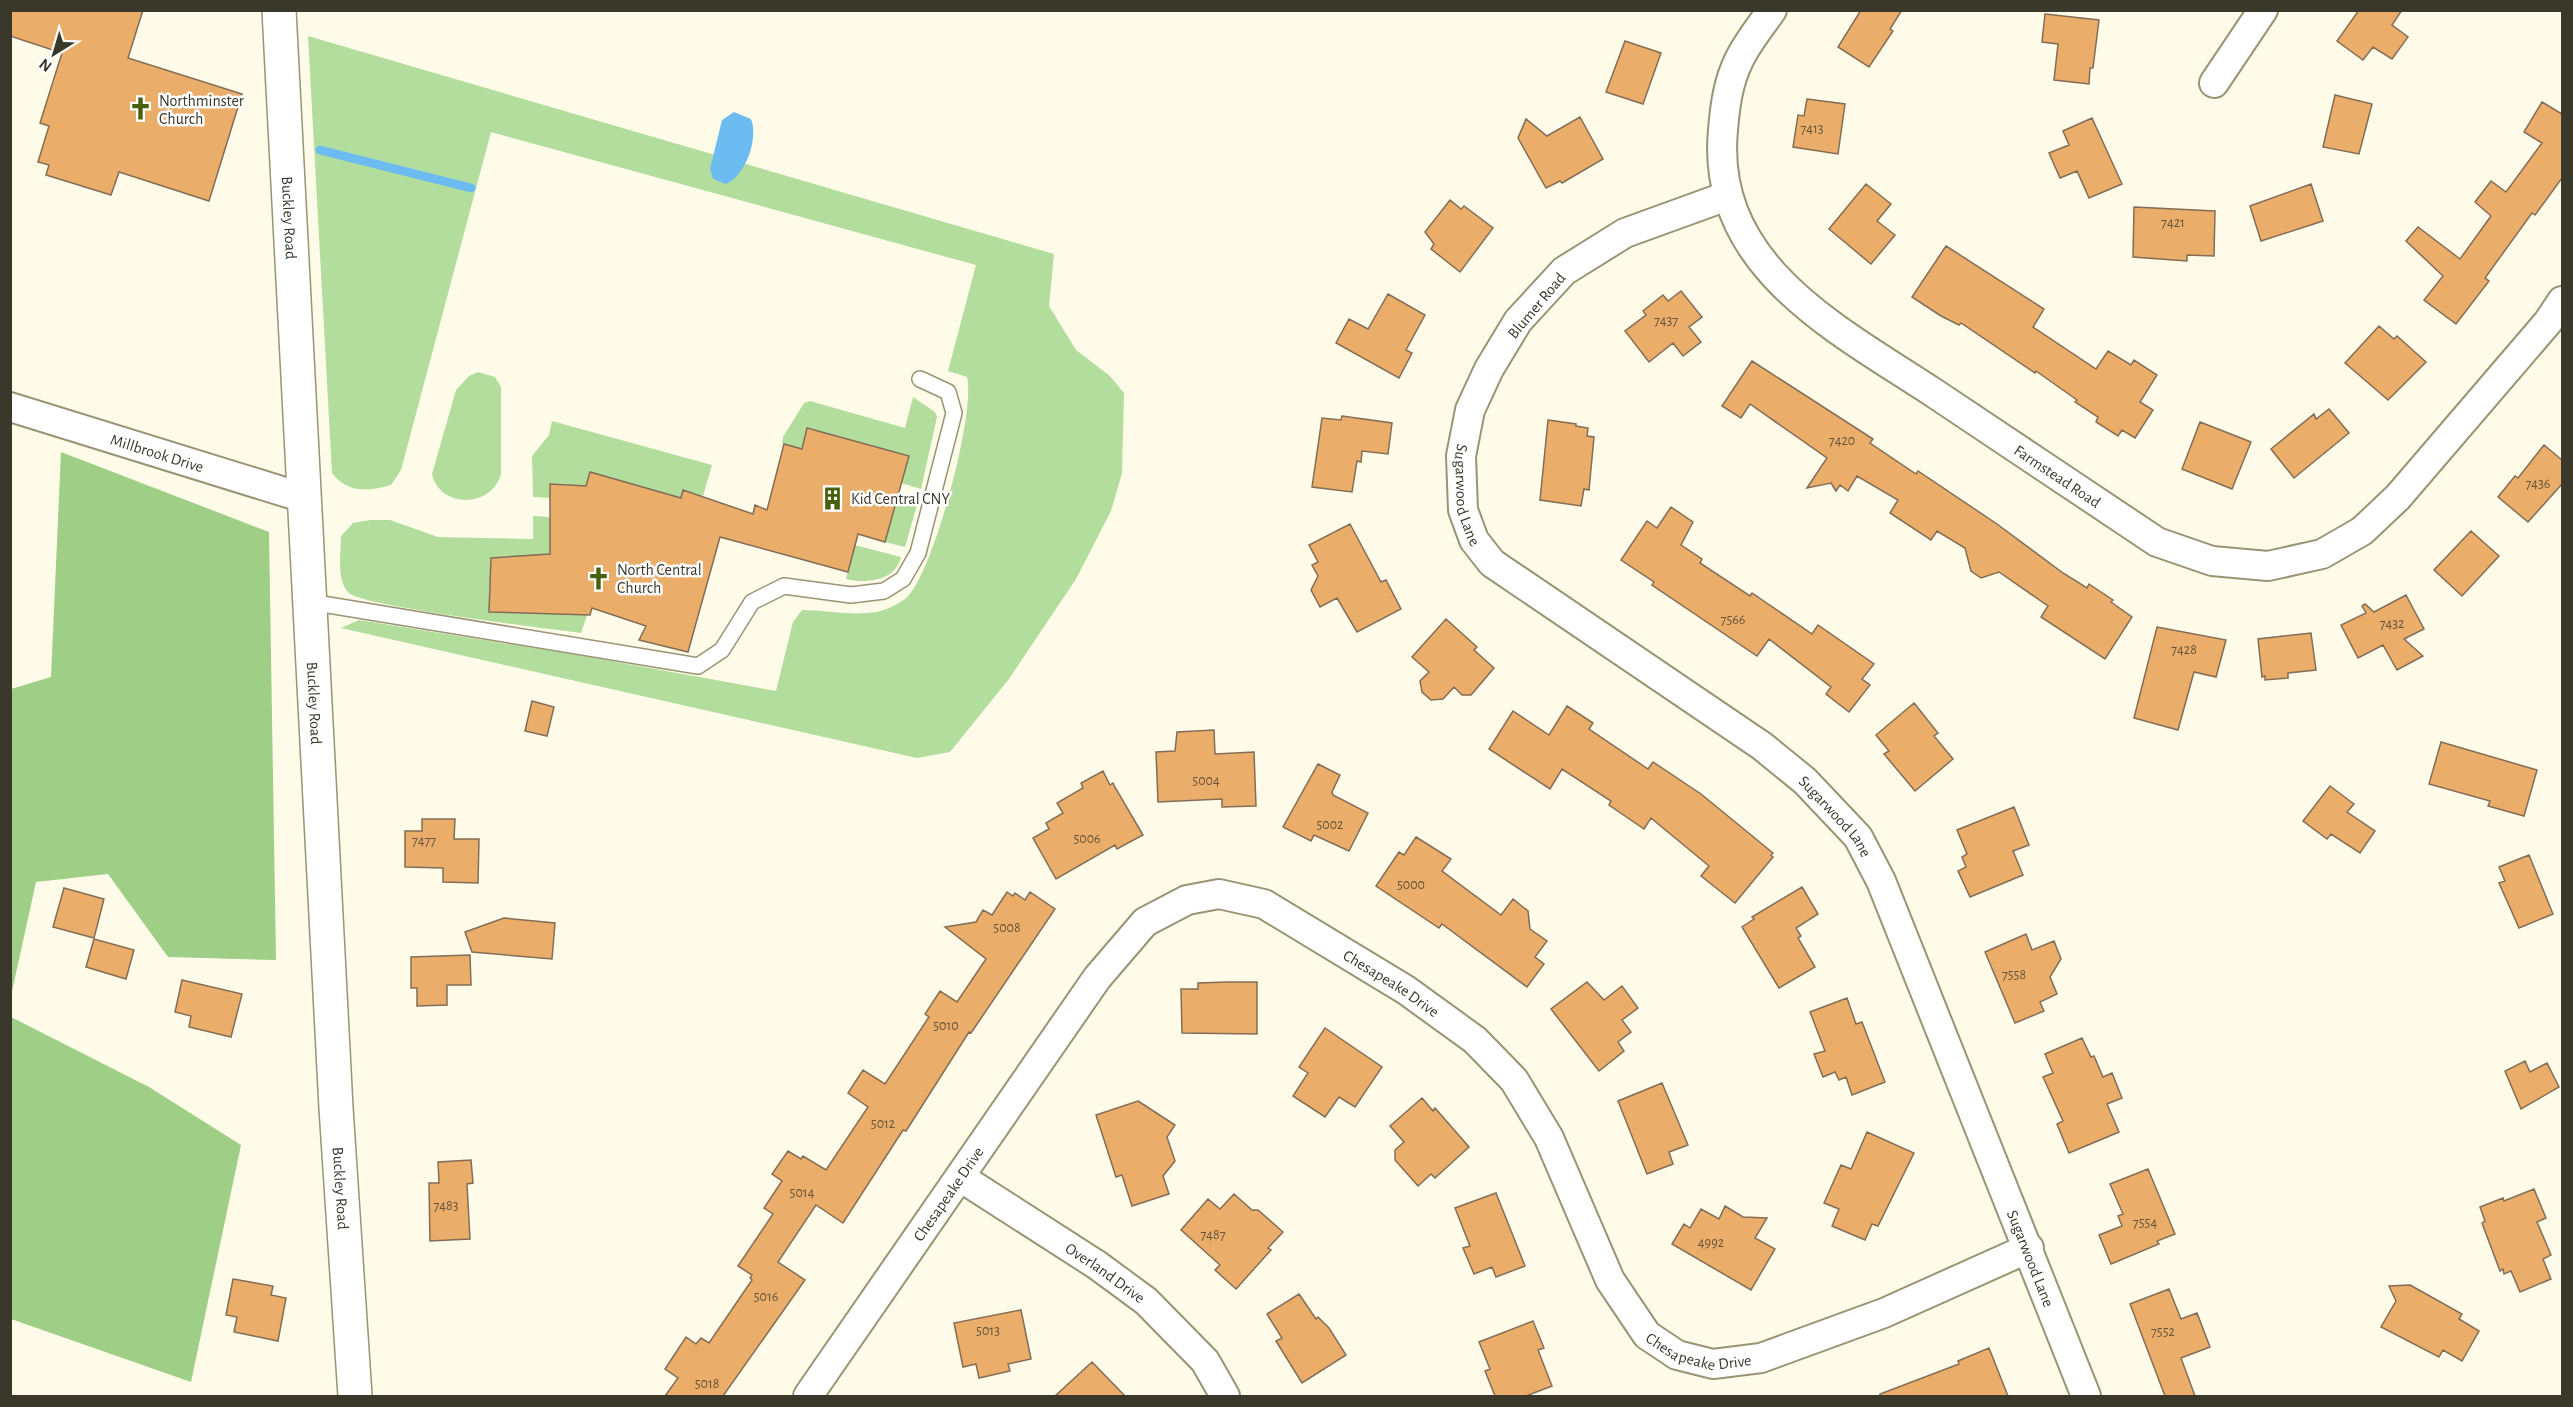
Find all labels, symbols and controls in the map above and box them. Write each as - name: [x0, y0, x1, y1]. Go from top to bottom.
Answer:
- north arrow: [24, 24, 84, 84]
- text: N: [36, 55, 55, 75]
- place label: Northminster Church: [159, 93, 245, 127]
- church icon: Northminster Church: [128, 96, 154, 122]
- house number: 7413: [1800, 122, 1824, 136]
- street label: Buckley Road: [279, 176, 299, 260]
- house number: 7421: [2161, 216, 2185, 230]
- street label: Blumer Road: [1505, 270, 1569, 342]
- house number: 7437: [1654, 314, 1678, 328]
- street label: Millbrook Drive: [108, 432, 205, 475]
- house number: 7420: [1829, 434, 1855, 448]
- street label: Farmstead Road: [2011, 442, 2103, 511]
- street label: Sugarwood Lane: [1451, 443, 1483, 549]
- house number: 7436: [2526, 477, 2550, 491]
- building icon: Kid Central CNY: [820, 485, 846, 511]
- place label: Kid Central CNY: [851, 491, 951, 507]
- place label: North Central Church: [617, 562, 702, 596]
- church icon: North Central Church: [586, 565, 612, 591]
- house number: 7566: [1721, 613, 1745, 627]
- house number: 7432: [2380, 617, 2404, 631]
- house number: 7428: [2171, 643, 2197, 657]
- street label: Buckley Road: [304, 661, 324, 745]
- street label: Sugarwood Lane: [1796, 773, 1874, 860]
- house number: 5004: [1192, 774, 1220, 788]
- house number: 5002: [1316, 818, 1344, 832]
- house number: 5006: [1073, 832, 1101, 846]
- house number: 7477: [412, 834, 436, 848]
- house number: 5000: [1397, 878, 1425, 892]
- house number: 5008: [993, 921, 1021, 935]
- street label: Chesapeake Drive: [1340, 947, 1442, 1020]
- house number: 7558: [2002, 968, 2026, 982]
- house number: 5010: [933, 1019, 959, 1033]
- house number: 5012: [871, 1117, 895, 1131]
- street label: Chesapeake Drive: [911, 1144, 987, 1244]
- street label: Buckley Road: [330, 1147, 351, 1230]
- house number: 5014: [790, 1186, 815, 1200]
- house number: 7483: [434, 1199, 459, 1213]
- street label: Sugarwood Lane: [2004, 1208, 2057, 1309]
- house number: 7554: [2133, 1216, 2157, 1230]
- house number: 7487: [1200, 1228, 1226, 1242]
- house number: 4992: [1698, 1236, 1724, 1250]
- street label: Overland Drive: [1062, 1240, 1148, 1306]
- house number: 5016: [754, 1290, 778, 1304]
- house number: 5013: [976, 1324, 1000, 1338]
- house number: 7552: [2151, 1325, 2175, 1339]
- street label: Chesapeake Drive: [1643, 1330, 1752, 1373]
- house number: 5018: [695, 1377, 719, 1391]

